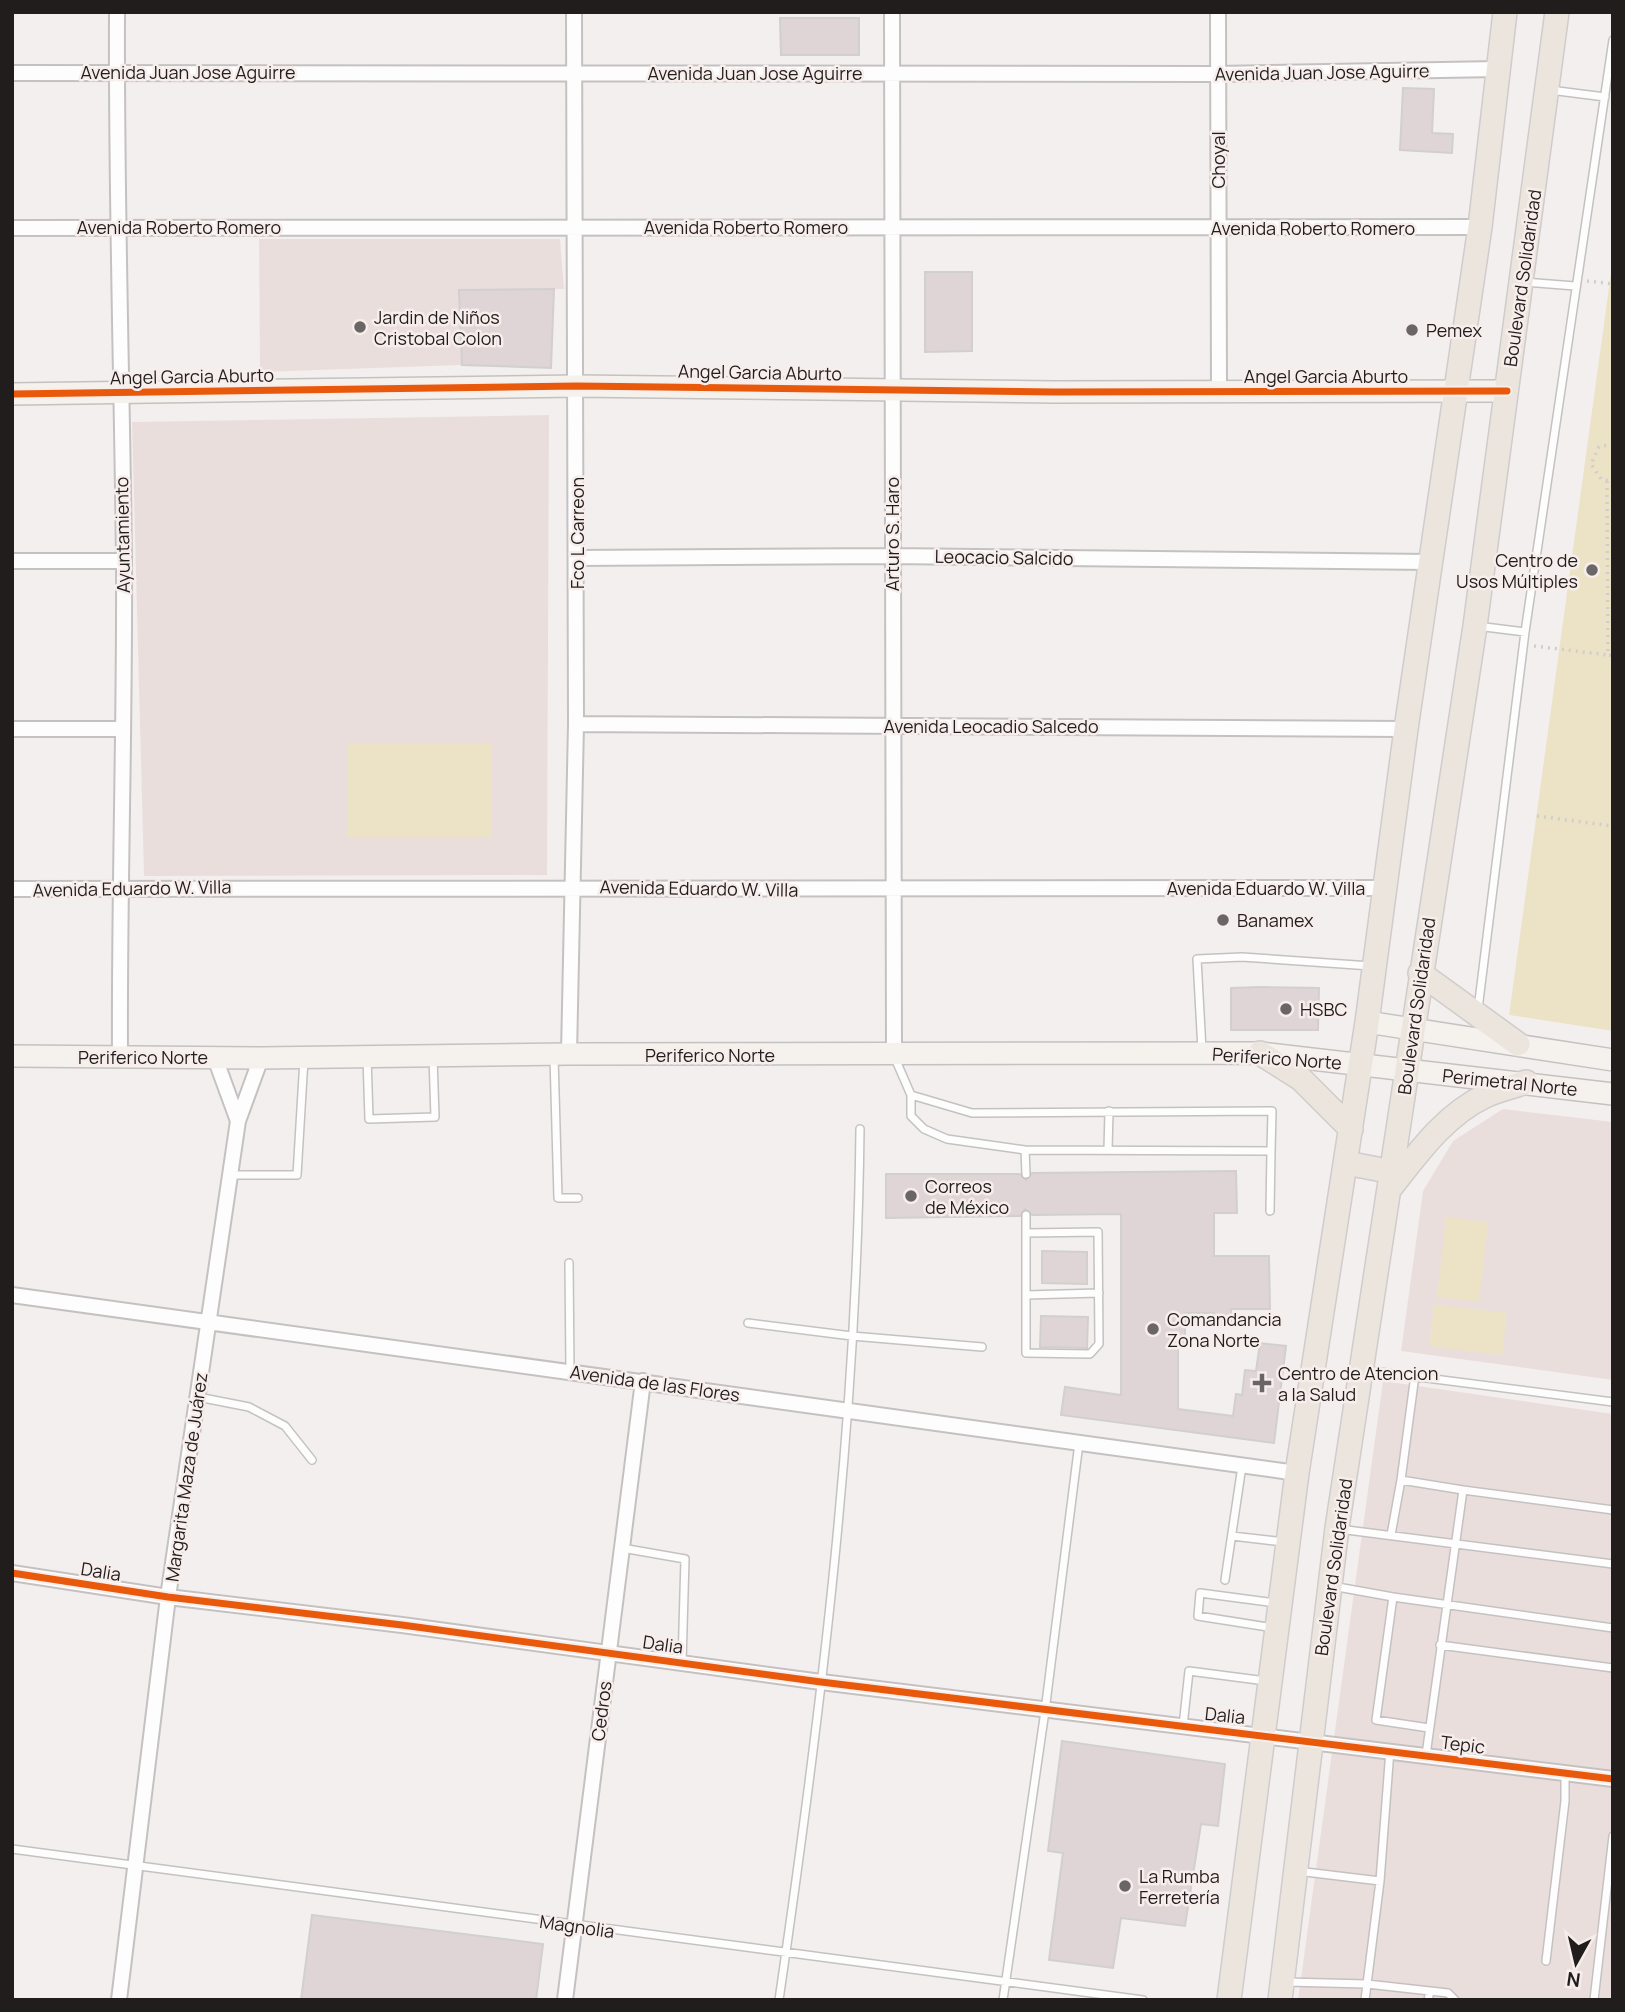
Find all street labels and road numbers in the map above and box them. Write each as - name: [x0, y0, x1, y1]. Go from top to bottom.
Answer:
- street label: Avenida Juan Jose Aguirre: [1214, 58, 1430, 86]
- street label: Avenida Juan Jose Aguirre: [81, 60, 295, 84]
- street label: Avenida Juan Jose Aguirre: [648, 61, 862, 85]
- street label: Choyal: [1206, 131, 1230, 189]
- street label: Boulevard Solidaridad: [1498, 188, 1546, 368]
- street label: Avenida Roberto Romero: [77, 215, 281, 239]
- street label: Avenida Roberto Romero: [644, 215, 848, 239]
- street label: Avenida Roberto Romero: [1211, 216, 1415, 240]
- street label: Angel Garcia Aburto: [678, 359, 842, 385]
- street label: Angel Garcia Aburto: [110, 363, 274, 389]
- street label: Angel Garcia Aburto: [1244, 364, 1408, 388]
- street label: Ayuntamiento: [109, 477, 135, 593]
- street label: Fco L Carreon: [565, 477, 589, 589]
- street label: Arturo S. Haro: [880, 477, 904, 591]
- street label: Leocacio Salcido: [934, 544, 1074, 570]
- street label: Avenida Leocadio Salcedo: [883, 714, 1099, 738]
- street label: Avenida Eduardo W. Villa: [32, 874, 232, 902]
- street label: Avenida Eduardo W. Villa: [599, 874, 799, 902]
- street label: Avenida Eduardo W. Villa: [1167, 876, 1365, 900]
- street label: Boulevard Solidaridad: [1392, 916, 1440, 1096]
- street label: Periferico Norte: [1211, 1041, 1343, 1075]
- street label: Periferico Norte: [645, 1043, 775, 1067]
- street label: Periferico Norte: [78, 1045, 208, 1069]
- street label: Perimetral Norte: [1441, 1063, 1579, 1101]
- street label: Avenida de las Flores: [569, 1359, 741, 1407]
- street label: Margarita Maza de Juárez: [159, 1371, 213, 1583]
- street label: Boulevard Solidaridad: [1309, 1477, 1357, 1657]
- street label: Dalia: [79, 1556, 123, 1586]
- street label: Dalia: [641, 1629, 685, 1659]
- street label: Cedros: [585, 1680, 617, 1742]
- street label: Dalia: [1204, 1701, 1246, 1729]
- street label: Tepic: [1440, 1729, 1487, 1759]
- street label: Magnolia: [538, 1909, 616, 1943]

